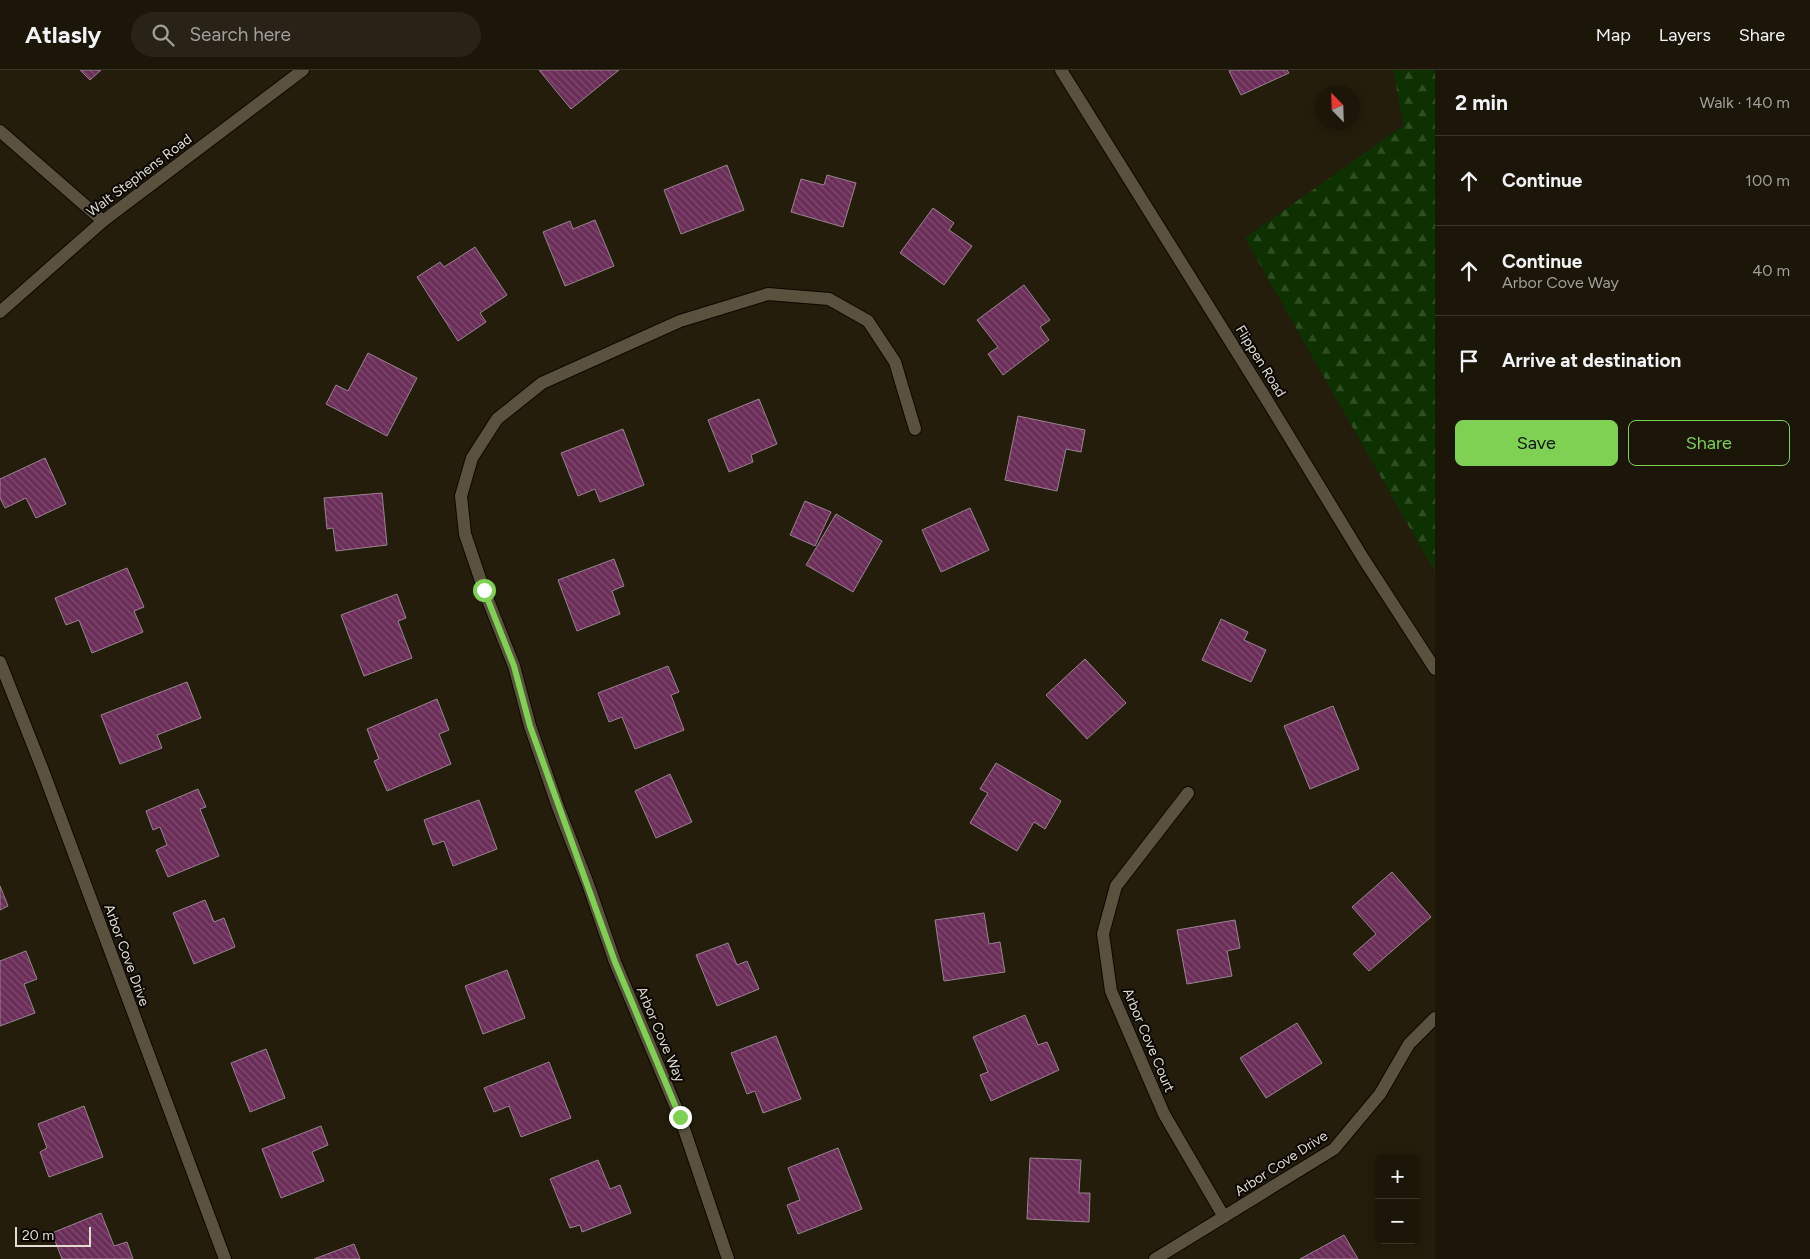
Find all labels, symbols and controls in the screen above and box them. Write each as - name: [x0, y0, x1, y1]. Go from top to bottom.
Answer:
- search box: [131, 12, 481, 57]
- text: Atlasly: [25, 20, 101, 49]
- icon: search: [149, 21, 177, 49]
- text: Search here: [189, 23, 291, 46]
- text: Map: [1596, 24, 1631, 46]
- text: Layers: [1659, 24, 1711, 46]
- text: Share: [1739, 24, 1785, 46]
- north arrow: [1315, 85, 1360, 130]
- text: 2 min: [1455, 90, 1508, 115]
- text: Walk · 140 m: [1700, 93, 1790, 112]
- street label: Walt Stephens Road: [83, 130, 195, 220]
- icon: ahead: [1455, 167, 1483, 195]
- text: Continue: [1502, 169, 1582, 192]
- text: 100 m: [1745, 171, 1790, 190]
- text: Continue: [1502, 250, 1582, 273]
- icon: ahead: [1455, 257, 1483, 285]
- text: 40 m: [1752, 261, 1790, 280]
- text: Arbor Cove Way: [1502, 273, 1619, 292]
- street label: Flippen Road: [1232, 322, 1289, 400]
- icon: arrive: [1455, 347, 1483, 375]
- text: Arrive at destination: [1502, 349, 1681, 372]
- button: Save: [1455, 420, 1618, 466]
- button: Share: [1628, 420, 1790, 466]
- route start: [473, 579, 496, 602]
- street label: Arbor Cove Drive: [100, 902, 153, 1009]
- street label: Arbor Cove Way: [633, 984, 689, 1085]
- street label: Arbor Cove Court: [1119, 986, 1178, 1095]
- route end: [669, 1106, 692, 1129]
- street label: Arbor Cove Drive: [1232, 1127, 1331, 1200]
- map controls: [1375, 1154, 1420, 1244]
- button: +: [1375, 1154, 1420, 1199]
- button: −: [1375, 1199, 1420, 1244]
- scale bar: [15, 1224, 91, 1247]
- text: 20 m: [22, 1227, 54, 1244]

